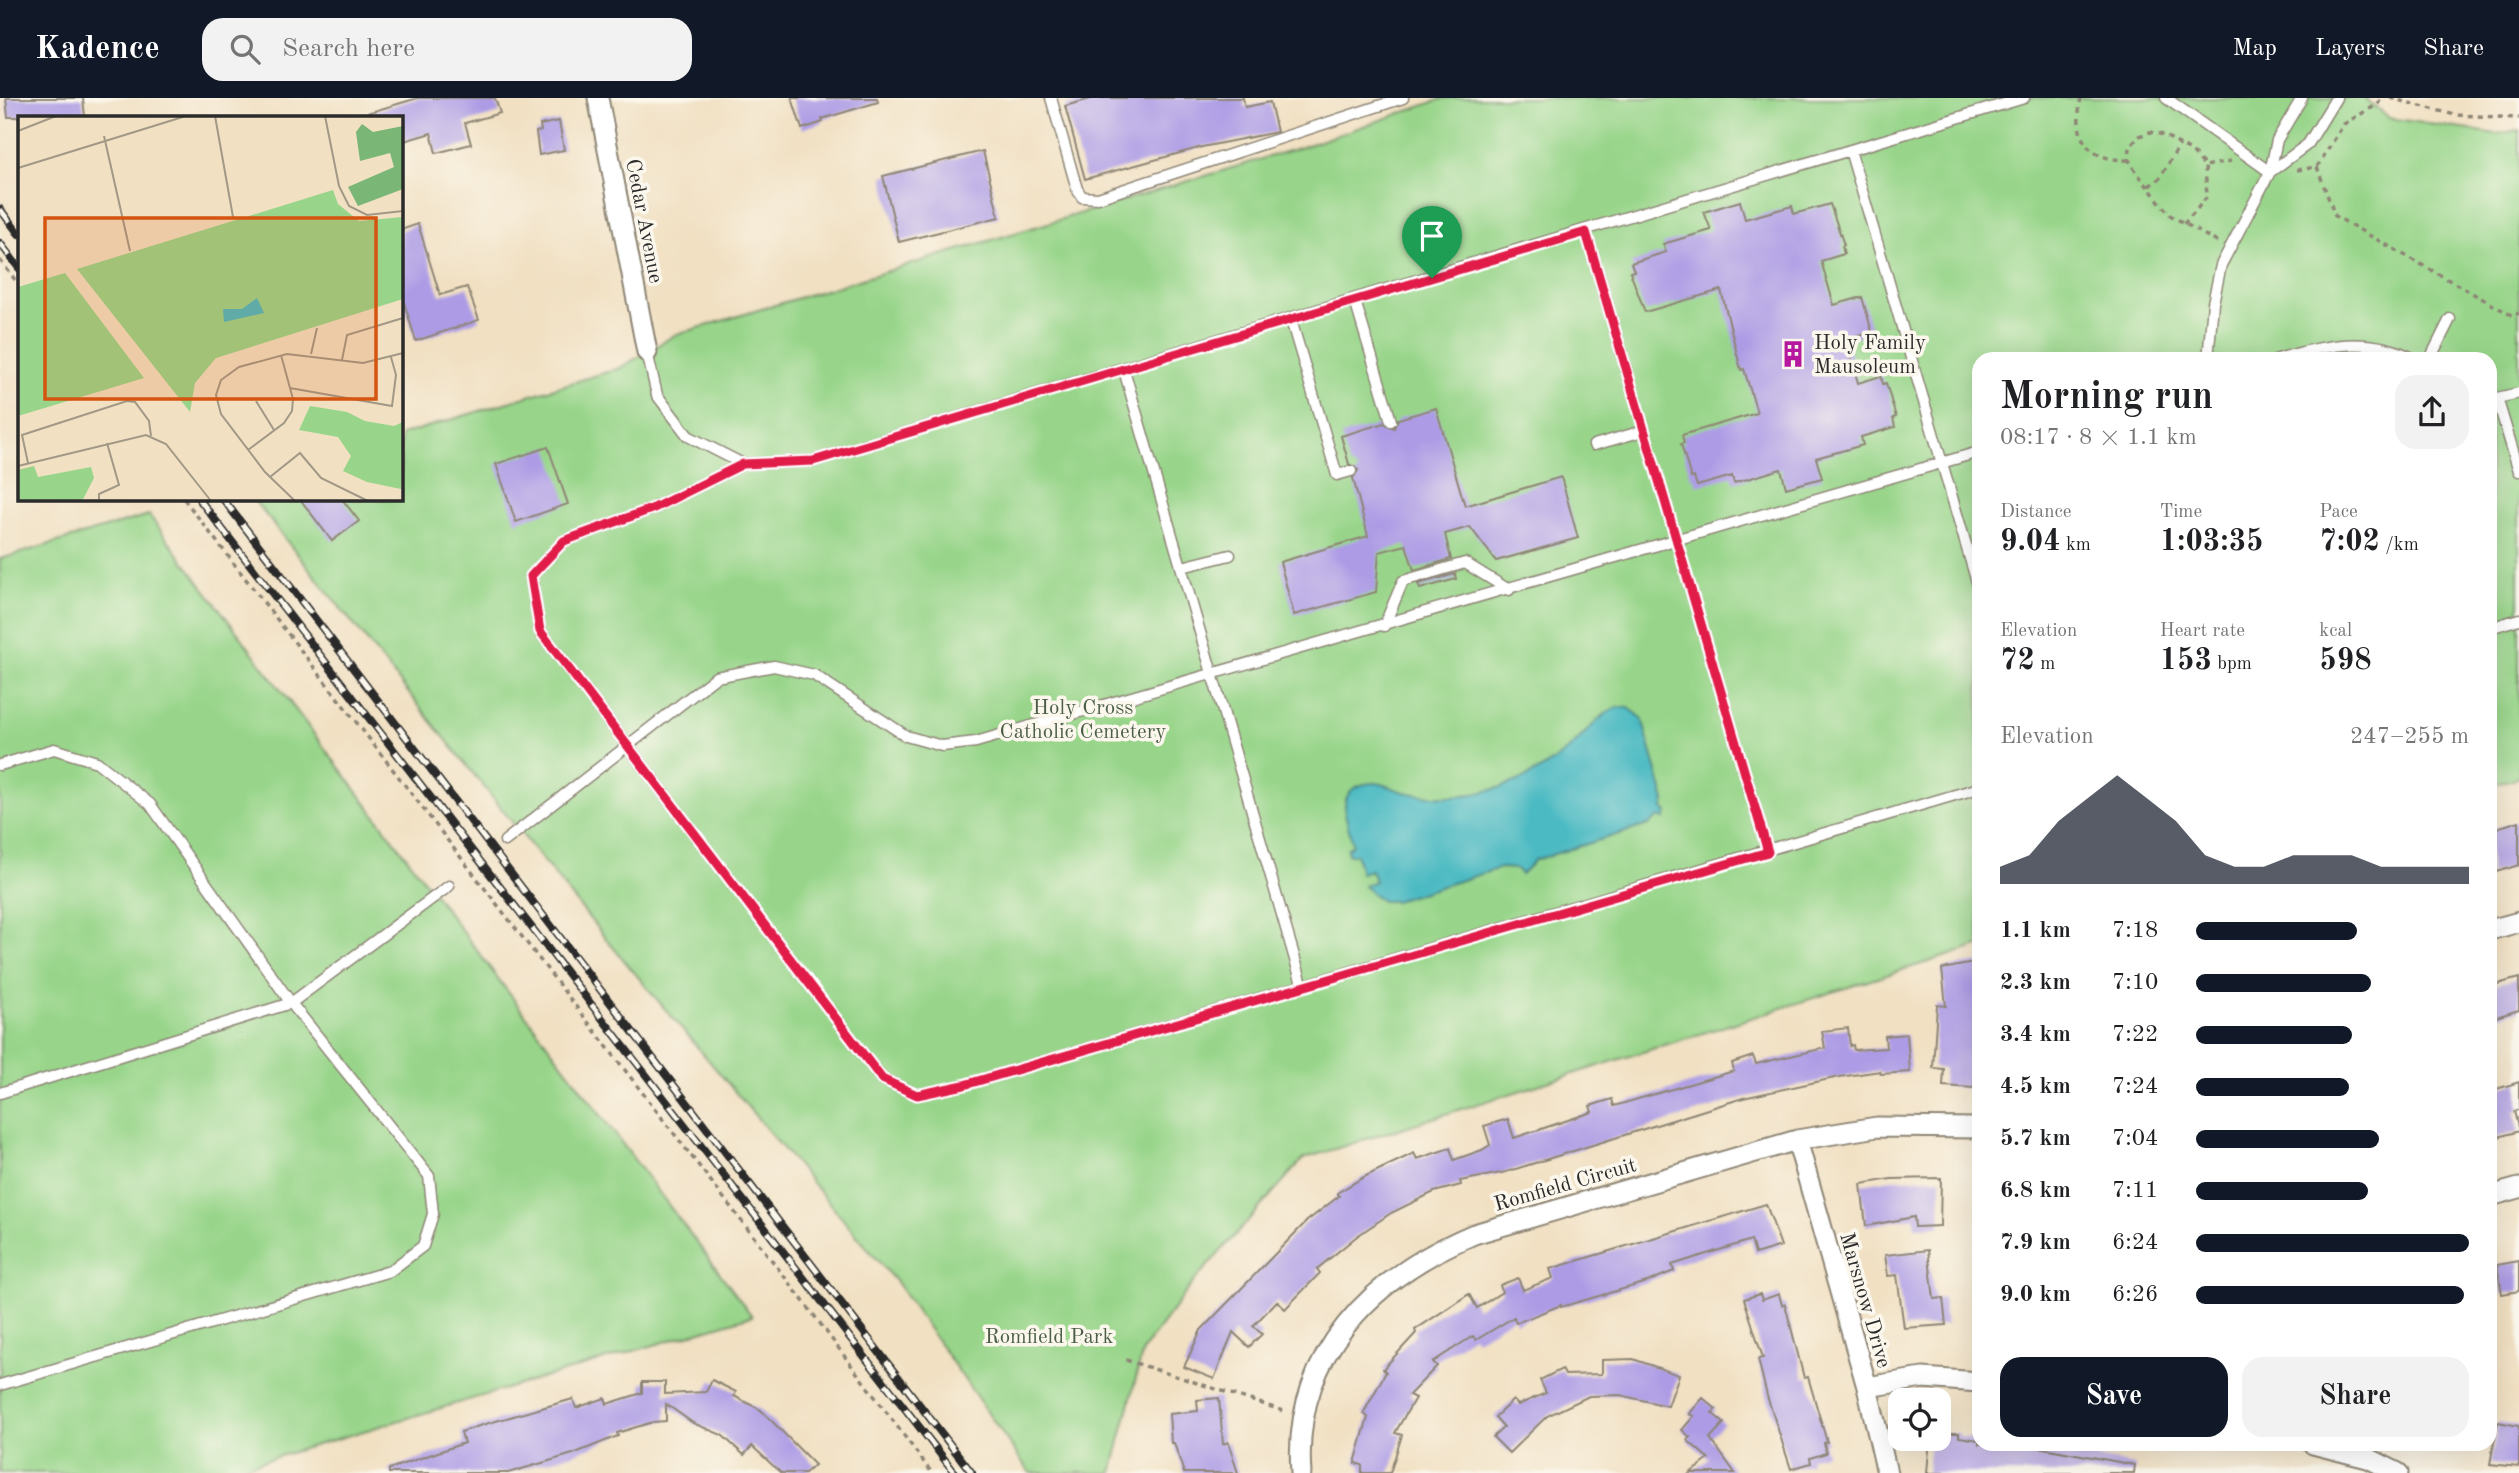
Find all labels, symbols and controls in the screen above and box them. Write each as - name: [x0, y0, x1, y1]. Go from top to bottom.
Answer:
- search box: [202, 18, 692, 81]
- icon: search: [226, 30, 264, 68]
- text: Kadence: [35, 33, 160, 66]
- text: Search here: [282, 36, 415, 62]
- text: Map: [2233, 37, 2277, 61]
- text: Layers: [2315, 37, 2385, 61]
- text: Share: [2423, 37, 2484, 61]
- inset map: [18, 116, 402, 500]
- street label: Cedar Avenue: [621, 157, 666, 285]
- pin: [1402, 206, 1462, 278]
- icon: arrive: [1413, 217, 1451, 255]
- place label: Holy Family Mausoleum: [1814, 333, 1926, 378]
- building icon: Holy Family Mausoleum: [1778, 339, 1808, 369]
- button: share: [2395, 375, 2469, 449]
- text: Morning run: [2000, 379, 2213, 417]
- text: 08:17 · 8 × 1.1 km: [2000, 426, 2197, 449]
- text: Distance: [2000, 503, 2072, 522]
- text: Time: [2160, 503, 2202, 522]
- text: Pace: [2319, 503, 2358, 522]
- text: 9.04: [2000, 527, 2061, 557]
- text: 1:03:35: [2160, 527, 2263, 557]
- text: 7:02: [2319, 527, 2380, 557]
- text: km: [2061, 536, 2091, 555]
- text: /km: [2380, 536, 2419, 555]
- text: Elevation: [2000, 622, 2077, 641]
- text: Heart rate: [2160, 622, 2245, 641]
- text: kcal: [2319, 622, 2352, 641]
- text: 72: [2000, 646, 2035, 676]
- text: 153: [2160, 646, 2212, 676]
- text: 598: [2319, 646, 2372, 676]
- text: m: [2035, 655, 2055, 674]
- text: bpm: [2212, 655, 2252, 674]
- park label: Holy Cross Catholic Cemetery: [1000, 698, 1166, 743]
- text: Elevation: [2000, 725, 2094, 748]
- text: 247–255 m: [2350, 725, 2469, 748]
- text: 1.1 km: [2000, 919, 2071, 942]
- text: 7:18: [2112, 919, 2158, 942]
- text: 2.3 km: [2000, 971, 2071, 994]
- text: 7:10: [2112, 971, 2158, 994]
- text: 3.4 km: [2000, 1023, 2071, 1046]
- text: 7:22: [2112, 1023, 2158, 1046]
- text: 4.5 km: [2000, 1075, 2071, 1098]
- text: 7:24: [2112, 1075, 2158, 1098]
- text: 5.7 km: [2000, 1127, 2071, 1150]
- text: 7:04: [2112, 1127, 2158, 1150]
- street label: Romfield Circuit: [1492, 1155, 1639, 1216]
- text: 6.8 km: [2000, 1179, 2071, 1202]
- text: 7:11: [2112, 1179, 2158, 1202]
- street label: Marsnow Drive: [1835, 1230, 1894, 1370]
- text: 7.9 km: [2000, 1231, 2071, 1254]
- text: 6:24: [2112, 1231, 2158, 1254]
- text: 9.0 km: [2000, 1283, 2071, 1306]
- text: 6:26: [2112, 1283, 2158, 1306]
- park label: Romfield Park: [985, 1327, 1113, 1348]
- button: Save: [2000, 1357, 2228, 1437]
- button: Share: [2242, 1357, 2469, 1437]
- map controls: [1888, 1388, 1951, 1451]
- button: locate: [1888, 1388, 1951, 1451]

